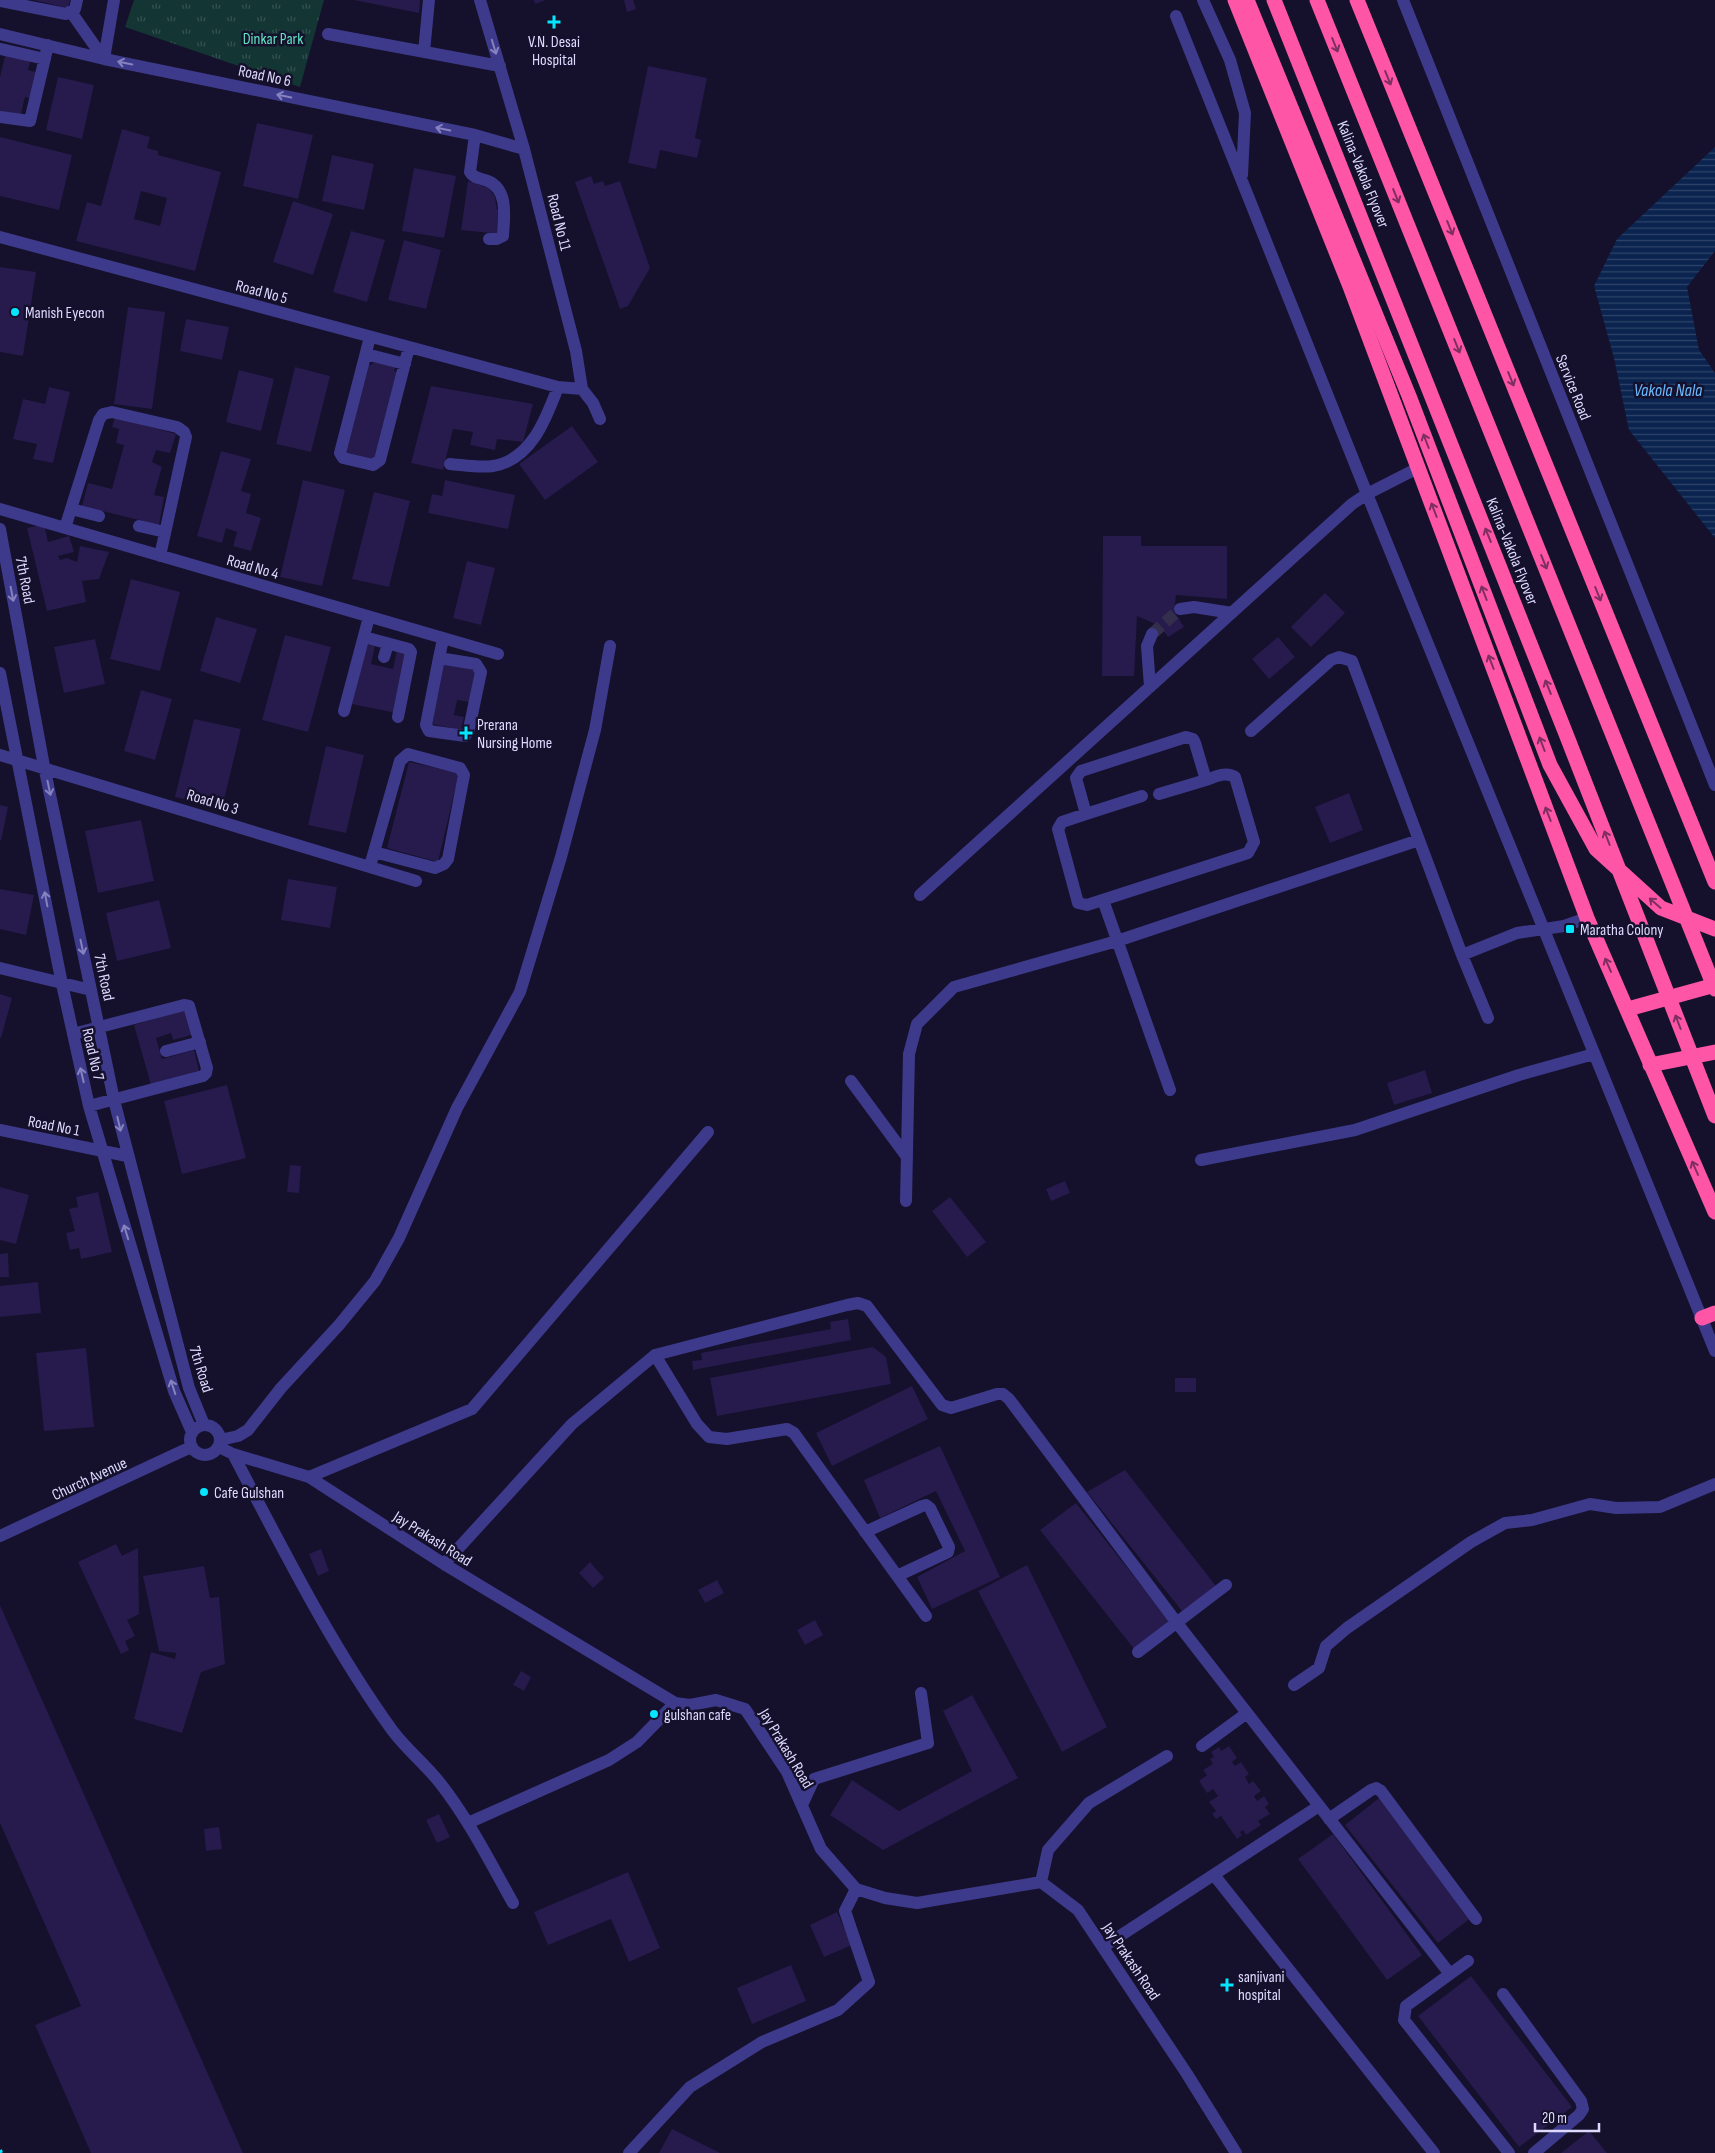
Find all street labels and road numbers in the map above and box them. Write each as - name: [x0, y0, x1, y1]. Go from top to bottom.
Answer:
- street label: Road No 6: [237, 62, 293, 91]
- street label: Kalina-Vakola Flyover: [1332, 118, 1393, 231]
- street label: Road No 11: [542, 192, 575, 253]
- street label: Road No 5: [234, 276, 290, 308]
- street label: Service Road: [1551, 352, 1594, 423]
- street label: Kalina-Vakola Flyover: [1481, 495, 1542, 608]
- street label: Road No 4: [224, 551, 281, 584]
- street label: 7th Road: [11, 555, 38, 605]
- street label: Road No 3: [184, 786, 241, 819]
- street label: 7th Road: [89, 952, 118, 1003]
- street label: Road No 7: [77, 1026, 108, 1083]
- street label: Road No 1: [26, 1112, 82, 1141]
- street label: 7th Road: [185, 1344, 217, 1395]
- street label: Church Avenue: [49, 1454, 130, 1505]
- street label: Jay Prakash Road: [388, 1507, 475, 1571]
- street label: Jay Prakash Road: [754, 1705, 817, 1792]
- street label: Jay Prakash Road: [1097, 1919, 1164, 2004]

